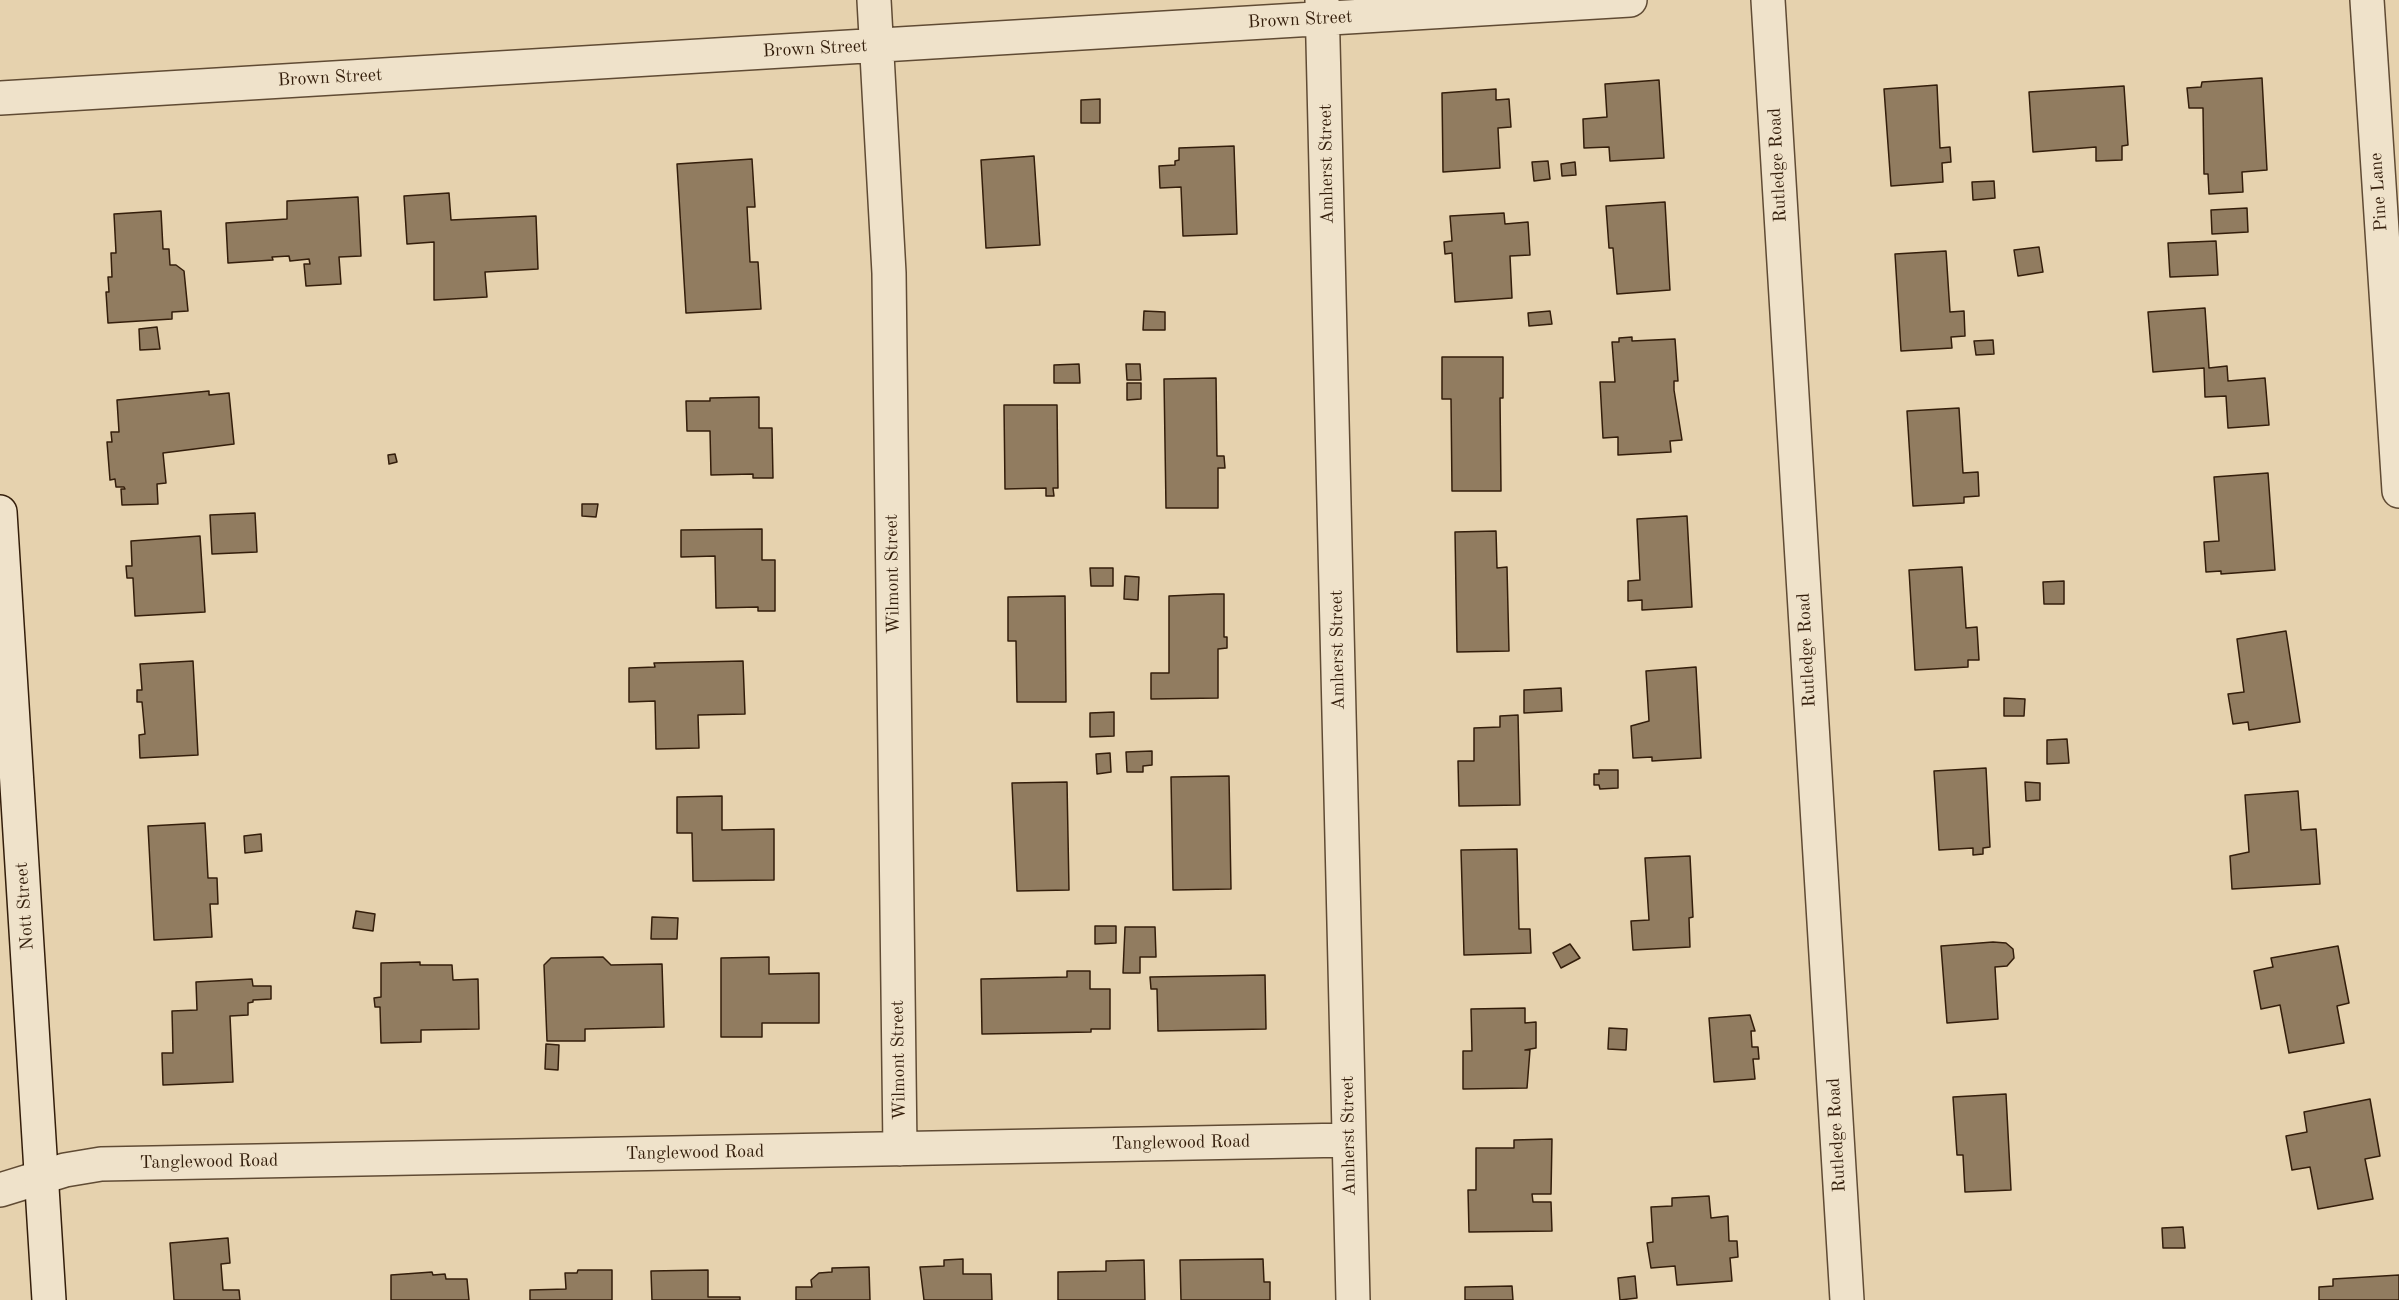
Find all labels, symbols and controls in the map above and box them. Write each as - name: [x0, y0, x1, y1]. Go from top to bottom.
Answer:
- street label: Brown Street: [1247, 6, 1353, 34]
- street label: Brown Street: [762, 35, 868, 63]
- street label: Brown Street: [277, 64, 383, 92]
- street label: Amherst Street: [1315, 104, 1339, 224]
- street label: Rutledge Road: [1764, 107, 1792, 223]
- street label: Pine Lane: [2365, 152, 2393, 232]
- street label: Wilmont Street: [881, 514, 905, 634]
- street label: Amherst Street: [1326, 590, 1350, 710]
- street label: Rutledge Road: [1793, 592, 1821, 708]
- street label: Nott Street: [11, 861, 39, 951]
- street label: Wilmont Street: [887, 1000, 911, 1120]
- street label: Amherst Street: [1337, 1076, 1361, 1196]
- street label: Rutledge Road: [1823, 1077, 1851, 1193]
- street label: Tanglewood Road: [1111, 1131, 1251, 1155]
- street label: Tanglewood Road: [625, 1141, 765, 1165]
- street label: Tanglewood Road: [139, 1150, 279, 1174]

